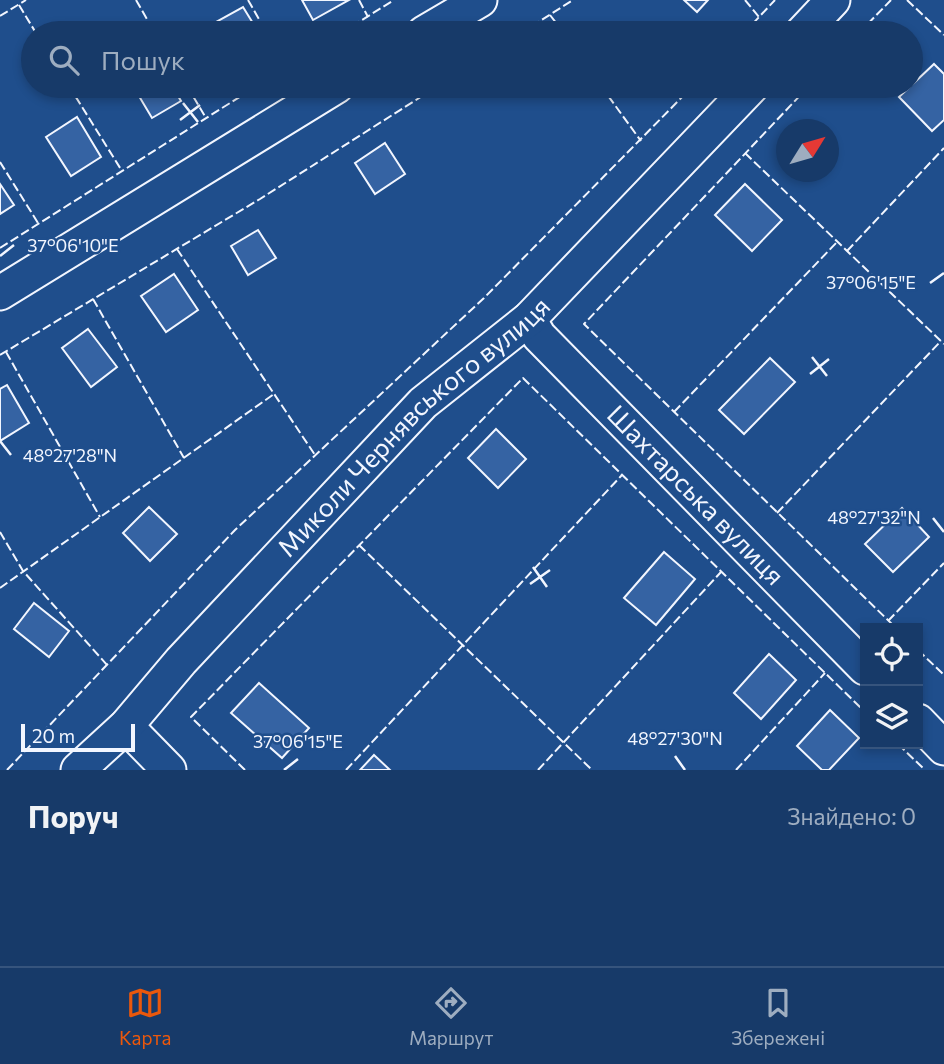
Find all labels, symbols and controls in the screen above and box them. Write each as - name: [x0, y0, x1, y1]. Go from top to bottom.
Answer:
- search box: [21, 21, 923, 98]
- icon: search: [45, 41, 83, 79]
- text: Пошук: [101, 44, 185, 75]
- north arrow: [776, 119, 839, 182]
- text: 37°06'10"E: [27, 234, 119, 256]
- text: 37°06'15"E: [826, 271, 916, 293]
- street label: Миколи Чернявського вулиця: [270, 290, 556, 562]
- street label: Шахтарська вулиця: [602, 398, 791, 590]
- text: 48°27'28"N: [23, 444, 117, 466]
- text: 48°27'32"N: [827, 506, 921, 528]
- map controls: [860, 623, 923, 749]
- button: locate: [860, 623, 923, 686]
- button: layers: [860, 686, 923, 749]
- scale bar: [21, 721, 135, 753]
- text: 20 m: [32, 724, 75, 747]
- text: 48°27'30"N: [627, 727, 723, 749]
- text: 37°06'15"E: [253, 730, 343, 752]
- text: Поруч: [28, 797, 119, 834]
- text: Знайдено: 0: [787, 802, 916, 830]
- tab: Карта: [119, 984, 171, 1049]
- tab: Маршрут: [409, 984, 493, 1049]
- tab: Збережені: [731, 984, 825, 1049]

